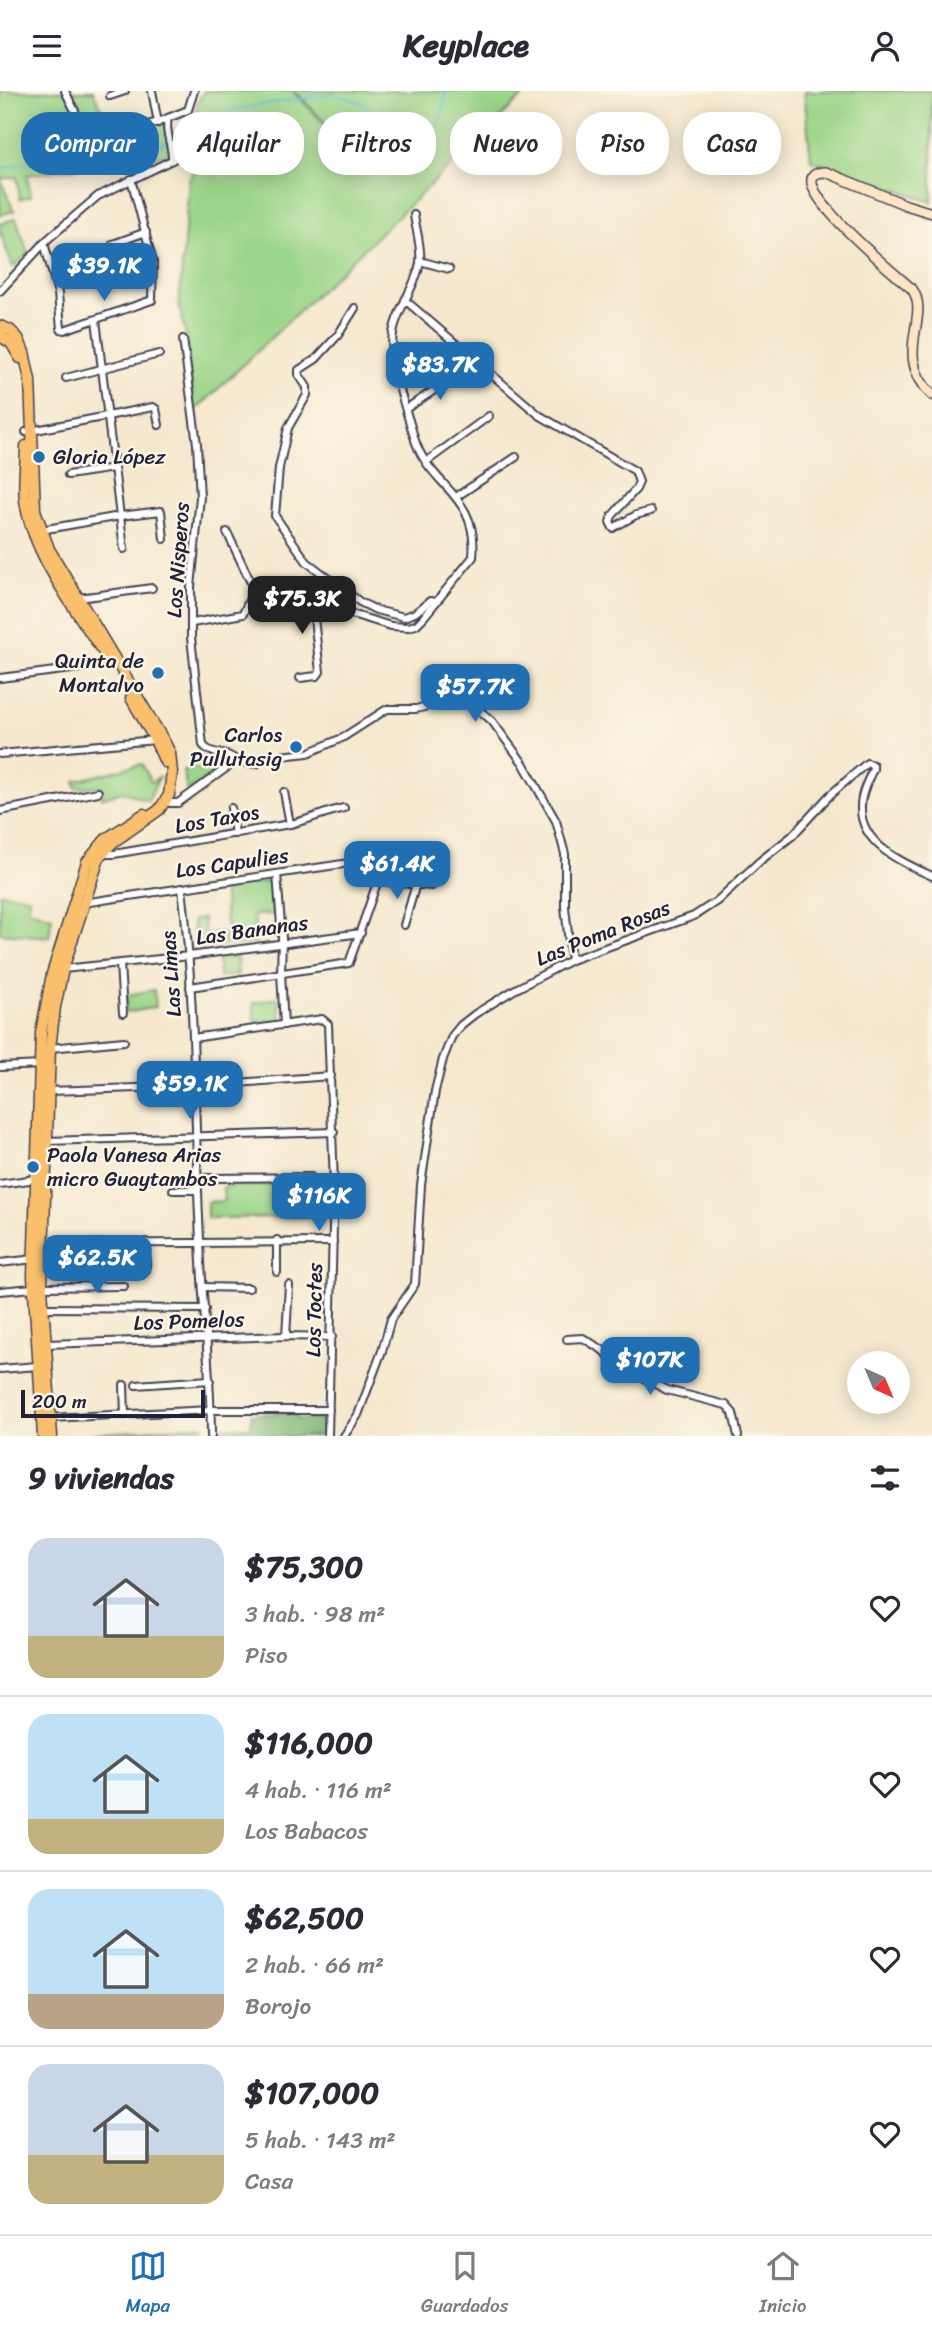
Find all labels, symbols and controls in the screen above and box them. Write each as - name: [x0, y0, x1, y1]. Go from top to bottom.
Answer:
- text: Keyplace: [403, 17, 529, 74]
- icon: menu: [28, 27, 66, 65]
- icon: person: [866, 27, 904, 65]
- chip: Comprar: [21, 112, 159, 175]
- chip: Alquilar: [173, 112, 304, 175]
- chip: Filtros: [318, 112, 436, 175]
- chip: Nuevo: [450, 112, 562, 175]
- chip: Piso: [576, 112, 669, 175]
- chip: Casa: [683, 112, 781, 175]
- pin: $39.1K: [47, 243, 161, 303]
- text: $39.1K: [67, 245, 141, 286]
- pin: $83.7K: [383, 343, 497, 402]
- text: $83.7K: [402, 344, 478, 385]
- place label: Gloria López: [53, 438, 166, 476]
- marker: Gloria López: [31, 449, 47, 465]
- street label: Los Nisperos: [155, 501, 201, 619]
- pin: $75.3K: [245, 577, 359, 636]
- text: $75.3K: [264, 578, 340, 619]
- place label: Quinta de Montalvo: [55, 642, 144, 704]
- marker: Quinta de Montalvo: [150, 665, 166, 681]
- pin: $57.7K: [418, 665, 532, 724]
- text: $57.7K: [437, 666, 513, 707]
- place label: Carlos Pullutasig: [190, 716, 282, 778]
- marker: Carlos Pullutasig: [288, 739, 304, 755]
- street label: Los Taxos: [172, 793, 263, 845]
- street label: Los Capulies: [173, 836, 291, 890]
- pin: $61.4K: [340, 841, 454, 901]
- text: $61.4K: [360, 843, 434, 884]
- street label: Las Poma Rosas: [530, 889, 676, 977]
- street label: Las Bananas: [193, 903, 311, 957]
- street label: Las Limas: [149, 929, 193, 1018]
- pin: $59.1K: [133, 1061, 247, 1121]
- text: $59.1K: [153, 1063, 227, 1104]
- place label: Paola Vanesa Arias micro Guaytambos: [47, 1136, 221, 1198]
- marker: Paola Vanesa Arias micro Guaytambos: [25, 1159, 41, 1175]
- pin: $116K: [270, 1173, 368, 1233]
- text: $116K: [288, 1175, 350, 1216]
- pin: $62.5K: [40, 1235, 154, 1295]
- text: $62.5K: [59, 1237, 135, 1278]
- street label: Los Toctes: [294, 1262, 334, 1357]
- street label: Los Pomelos: [133, 1300, 245, 1342]
- pin: $107K: [601, 1337, 699, 1397]
- text: $107K: [617, 1339, 684, 1380]
- north arrow: [847, 1351, 910, 1414]
- map controls: [847, 1351, 910, 1414]
- text: 200 m: [32, 1385, 87, 1418]
- scale bar: [21, 1387, 205, 1419]
- text: 9 viviendas: [28, 1451, 174, 1505]
- icon: filters: [866, 1459, 904, 1497]
- text: $75,300: [245, 1540, 363, 1594]
- icon: home: [84, 1566, 168, 1650]
- icon: heart: [866, 1589, 904, 1627]
- text: 3 hab. · 98 m²: [245, 1594, 385, 1635]
- text: Piso: [245, 1635, 288, 1676]
- text: $116,000: [245, 1716, 373, 1770]
- icon: home: [84, 1742, 168, 1826]
- icon: heart: [866, 1765, 904, 1803]
- text: 4 hab. · 116 m²: [245, 1770, 392, 1811]
- text: Los Babacos: [245, 1811, 368, 1852]
- text: $62,500: [245, 1891, 364, 1945]
- icon: home: [84, 1917, 168, 2001]
- icon: heart: [866, 1940, 904, 1978]
- text: 2 hab. · 66 m²: [245, 1945, 384, 1986]
- text: Borojo: [245, 1986, 311, 2027]
- text: $107,000: [245, 2066, 379, 2120]
- icon: home: [84, 2092, 168, 2176]
- icon: heart: [866, 2115, 904, 2153]
- text: 5 hab. · 143 m²: [245, 2120, 396, 2161]
- text: Casa: [245, 2161, 293, 2202]
- tab: Mapa: [125, 2247, 170, 2322]
- tab: Guardados: [421, 2247, 508, 2322]
- tab: Inicio: [759, 2247, 807, 2322]

